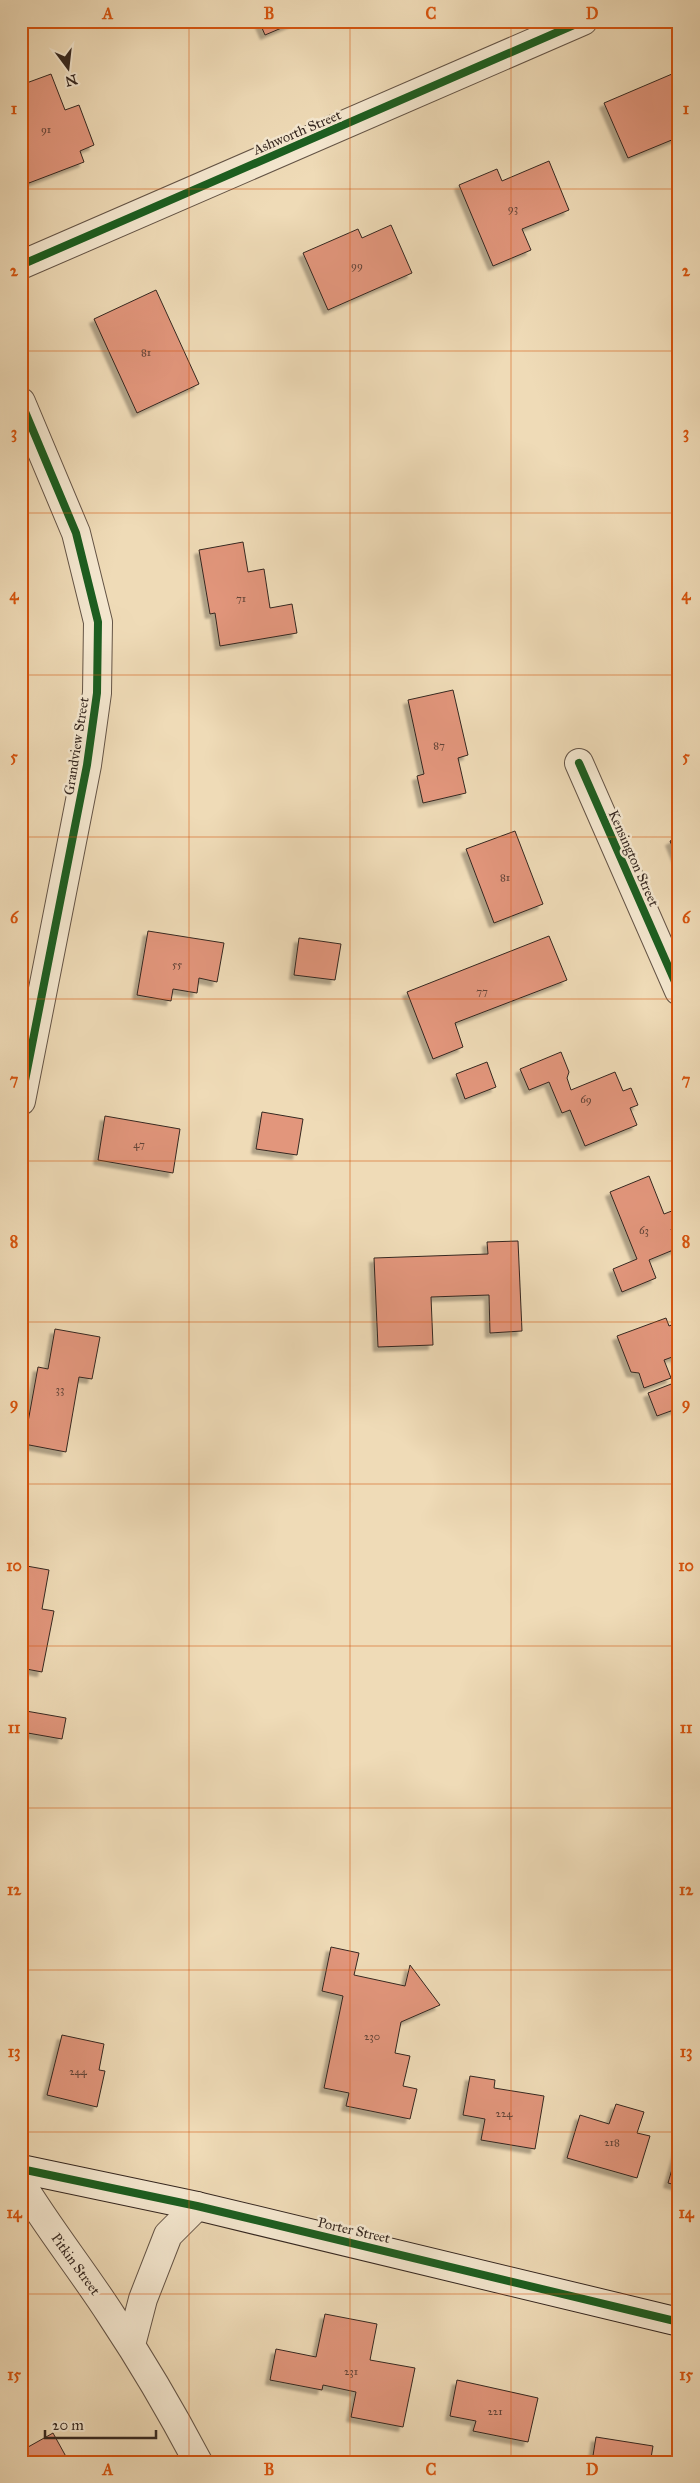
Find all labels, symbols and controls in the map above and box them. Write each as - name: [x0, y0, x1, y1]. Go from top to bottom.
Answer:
- text: A: [102, 4, 114, 23]
- text: B: [264, 4, 274, 23]
- text: C: [426, 4, 437, 23]
- text: D: [586, 4, 599, 23]
- north arrow: [42, 42, 92, 92]
- text: N: [63, 70, 79, 90]
- text: 1: [11, 99, 18, 118]
- text: 1: [683, 99, 690, 118]
- street label: Ashworth Street: [250, 106, 344, 159]
- house number: 91: [41, 123, 51, 136]
- house number: 93: [508, 202, 518, 215]
- house number: 99: [351, 259, 363, 272]
- text: 2: [10, 261, 19, 280]
- text: 2: [682, 261, 691, 280]
- house number: 81: [141, 346, 151, 359]
- text: 3: [11, 423, 17, 443]
- text: 3: [683, 423, 689, 443]
- text: 4: [10, 585, 20, 605]
- text: 4: [682, 585, 692, 605]
- house number: 71: [236, 592, 246, 605]
- street label: Grandview Street: [60, 696, 93, 796]
- house number: 87: [433, 739, 445, 752]
- text: 5: [10, 747, 18, 766]
- text: 5: [682, 747, 690, 766]
- street label: Kensington Street: [605, 807, 662, 909]
- house number: 81: [500, 871, 510, 884]
- text: 6: [10, 908, 19, 927]
- text: 6: [682, 908, 691, 927]
- house number: 55: [172, 958, 182, 971]
- house number: 77: [476, 985, 488, 998]
- text: 7: [10, 1070, 19, 1089]
- text: 7: [682, 1070, 691, 1089]
- house number: 69: [580, 1093, 592, 1106]
- house number: 47: [133, 1138, 145, 1151]
- house number: 63: [639, 1224, 649, 1237]
- text: 8: [10, 1232, 18, 1251]
- text: 8: [682, 1232, 690, 1251]
- house number: 33: [56, 1383, 64, 1396]
- text: 9: [10, 1394, 18, 1414]
- text: 9: [682, 1394, 690, 1414]
- text: 10: [6, 1556, 22, 1575]
- text: 10: [678, 1556, 694, 1575]
- text: 11: [8, 1718, 21, 1737]
- text: 11: [680, 1718, 693, 1737]
- text: 12: [7, 1880, 22, 1899]
- text: 12: [679, 1880, 694, 1899]
- house number: 230: [364, 2030, 380, 2043]
- text: 13: [8, 2042, 20, 2062]
- text: 13: [680, 2042, 692, 2062]
- house number: 244: [69, 2065, 88, 2078]
- house number: 224: [496, 2107, 513, 2120]
- house number: 218: [604, 2136, 620, 2149]
- text: 14: [6, 2203, 23, 2223]
- text: 14: [678, 2203, 695, 2223]
- street label: Porter Street: [316, 2214, 392, 2247]
- street label: Pitkin Street: [47, 2230, 104, 2299]
- text: 15: [7, 2365, 21, 2384]
- house number: 231: [344, 2365, 358, 2378]
- text: 15: [679, 2365, 693, 2384]
- house number: 221: [487, 2405, 503, 2418]
- scale bar: [45, 2408, 156, 2440]
- text: 20 m: [52, 2416, 84, 2434]
- text: A: [102, 2460, 114, 2479]
- text: B: [264, 2460, 274, 2479]
- text: C: [426, 2460, 437, 2479]
- text: D: [586, 2460, 599, 2479]

